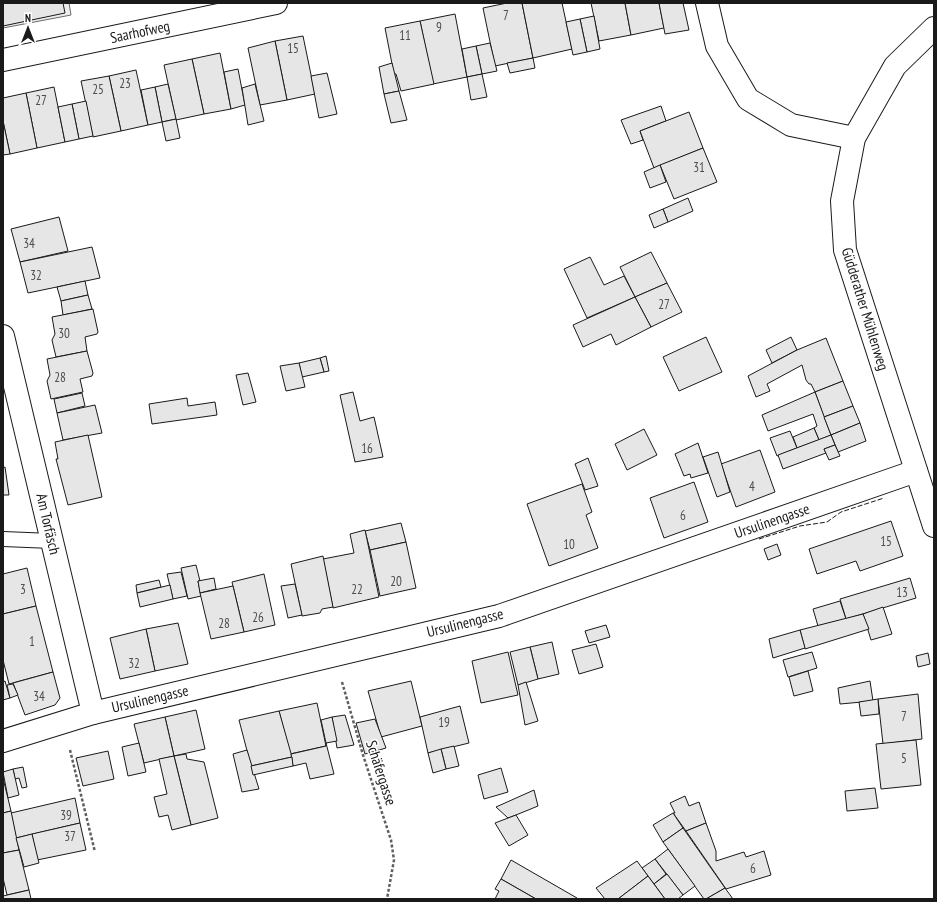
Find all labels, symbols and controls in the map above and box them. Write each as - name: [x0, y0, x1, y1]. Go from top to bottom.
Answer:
- house number: 7: [503, 7, 509, 24]
- north arrow: [8, 8, 48, 48]
- text: N: [25, 11, 31, 25]
- street label: Saarhofweg: [108, 16, 172, 47]
- house number: 9: [436, 19, 442, 36]
- house number: 11: [399, 27, 411, 44]
- house number: 15: [287, 40, 299, 57]
- house number: 23: [119, 75, 131, 92]
- house number: 25: [92, 81, 104, 98]
- house number: 27: [35, 92, 47, 109]
- house number: 31: [693, 159, 705, 176]
- house number: 34: [23, 235, 35, 252]
- street label: Güdderather Mühlenweg: [838, 245, 893, 373]
- house number: 32: [30, 267, 42, 284]
- house number: 27: [658, 296, 670, 313]
- house number: 30: [58, 325, 70, 342]
- house number: 28: [54, 369, 66, 386]
- house number: 16: [361, 440, 373, 457]
- house number: 4: [749, 478, 755, 495]
- street label: Am Torfäsch: [32, 491, 65, 556]
- street label: Ursulinengasse: [732, 499, 812, 542]
- house number: 6: [680, 507, 686, 524]
- house number: 15: [880, 533, 892, 550]
- house number: 10: [563, 536, 575, 553]
- house number: 20: [390, 573, 402, 590]
- house number: 3: [20, 581, 26, 598]
- house number: 22: [351, 581, 363, 598]
- house number: 13: [896, 584, 908, 601]
- street label: Ursulinengasse: [425, 604, 505, 641]
- house number: 26: [252, 609, 264, 626]
- house number: 28: [218, 615, 230, 632]
- house number: 1: [29, 633, 35, 650]
- house number: 32: [128, 655, 140, 672]
- street label: Ursulinengasse: [110, 680, 190, 717]
- house number: 34: [33, 688, 45, 705]
- house number: 7: [901, 708, 907, 725]
- house number: 19: [438, 714, 450, 731]
- street label: Schäfergasse: [362, 738, 401, 808]
- house number: 5: [901, 750, 907, 767]
- house number: 39: [60, 807, 72, 824]
- house number: 37: [64, 828, 76, 845]
- house number: 6: [750, 860, 756, 877]

